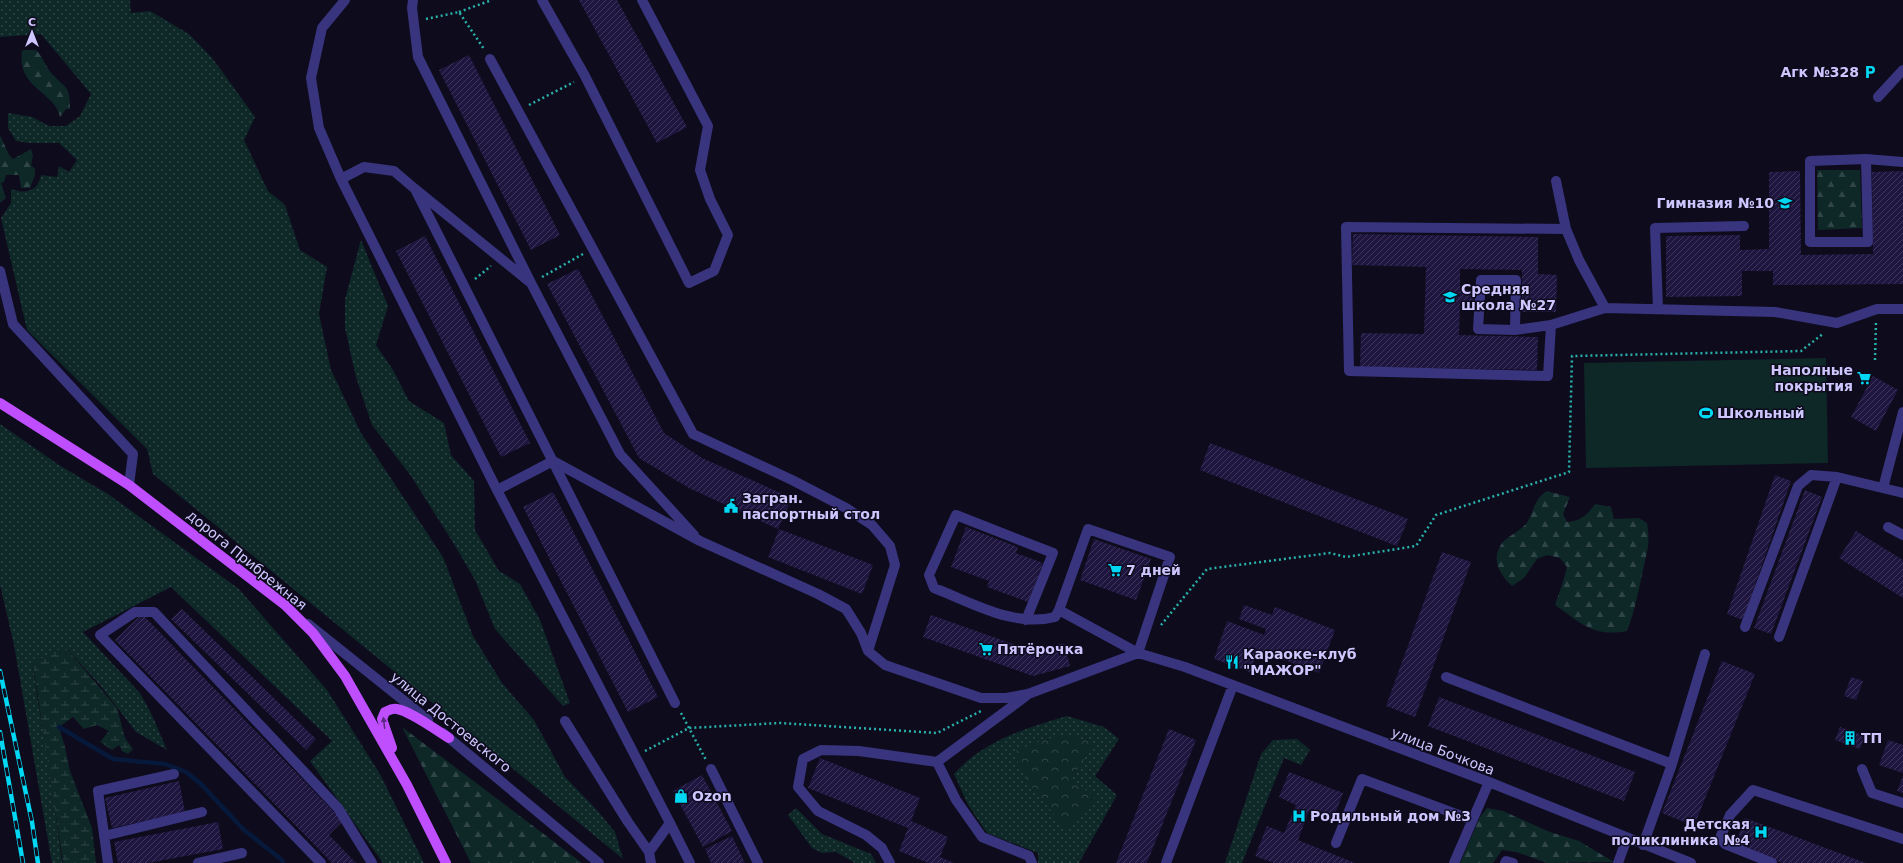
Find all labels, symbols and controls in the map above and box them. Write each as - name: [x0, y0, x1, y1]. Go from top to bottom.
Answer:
- north arrow: [12, 12, 52, 52]
- text: С: [28, 16, 36, 29]
- place label: Агк №328: [1780, 64, 1859, 80]
- parking icon: Агк №328: [1862, 64, 1878, 80]
- place label: Гимназия №10: [1657, 195, 1774, 211]
- school or university icon: Гимназия №10: [1777, 195, 1793, 211]
- place label: Средняя школа №27: [1461, 281, 1556, 313]
- school or university icon: Средняя школа №27: [1442, 289, 1458, 305]
- place label: Наполные покрытия: [1770, 362, 1853, 394]
- supermarket icon: Наполные покрытия: [1856, 370, 1872, 386]
- sports icon: Школьный: [1698, 405, 1714, 421]
- place label: Школьный: [1717, 405, 1805, 421]
- place label: Загран. паспортный стол: [742, 490, 880, 522]
- public building icon: Загран. паспортный стол: [723, 498, 739, 514]
- street label: дорога Прибрежная: [184, 507, 310, 613]
- supermarket icon: 7 дней: [1107, 562, 1123, 578]
- place label: 7 дней: [1126, 562, 1181, 578]
- supermarket icon: Пятёрочка: [978, 641, 994, 657]
- place label: Пятёрочка: [997, 641, 1084, 657]
- place label: Караоке-клуб "МАЖОР": [1243, 646, 1357, 678]
- restaurant icon: Караоке-клуб "МАЖОР": [1224, 654, 1240, 670]
- street label: улица Достоевского: [388, 668, 514, 776]
- one-way arrow: [381, 716, 388, 729]
- street label: улица Бочкова: [1389, 724, 1497, 778]
- building icon: ТП: [1842, 730, 1858, 746]
- place label: ТП: [1861, 730, 1882, 746]
- shop icon: Ozon: [673, 788, 689, 804]
- place label: Ozon: [692, 788, 732, 804]
- hospital icon: Родильный дом №3: [1291, 808, 1307, 824]
- place label: Родильный дом №3: [1310, 808, 1471, 824]
- place label: Детская поликлиника №4: [1611, 816, 1750, 848]
- hospital icon: Детская поликлиника №4: [1753, 824, 1769, 840]

